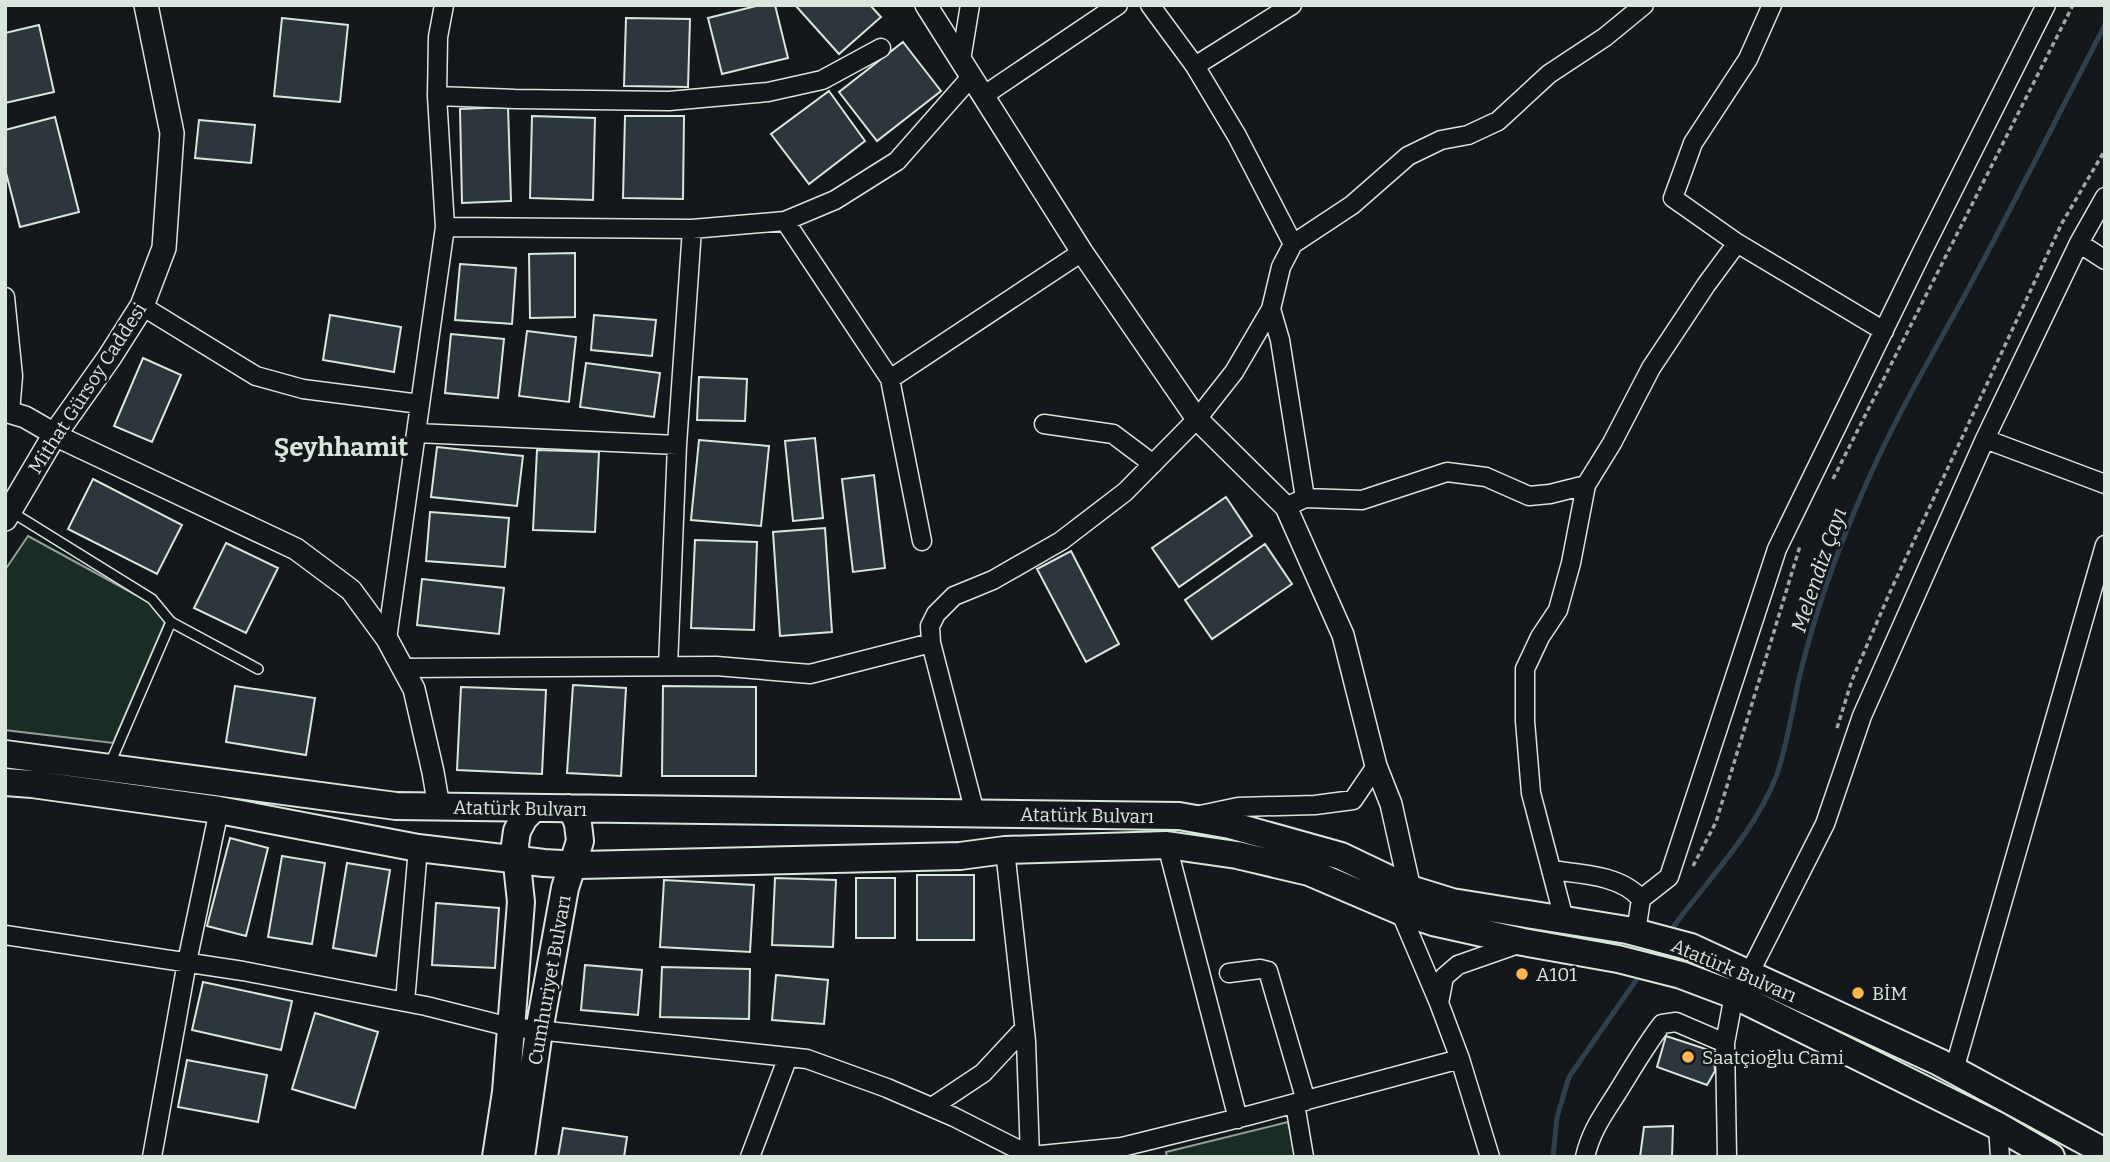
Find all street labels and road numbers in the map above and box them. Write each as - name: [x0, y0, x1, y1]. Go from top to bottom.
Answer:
- street label: Mithat Gürsoy Caddesi: [24, 298, 152, 478]
- street label: Atatürk Bulvarı: [453, 796, 587, 821]
- street label: Atatürk Bulvarı: [1020, 803, 1154, 828]
- street label: Cumhuriyet Bulvarı: [523, 893, 576, 1067]
- street label: Atatürk Bulvarı: [1668, 934, 1800, 1007]

